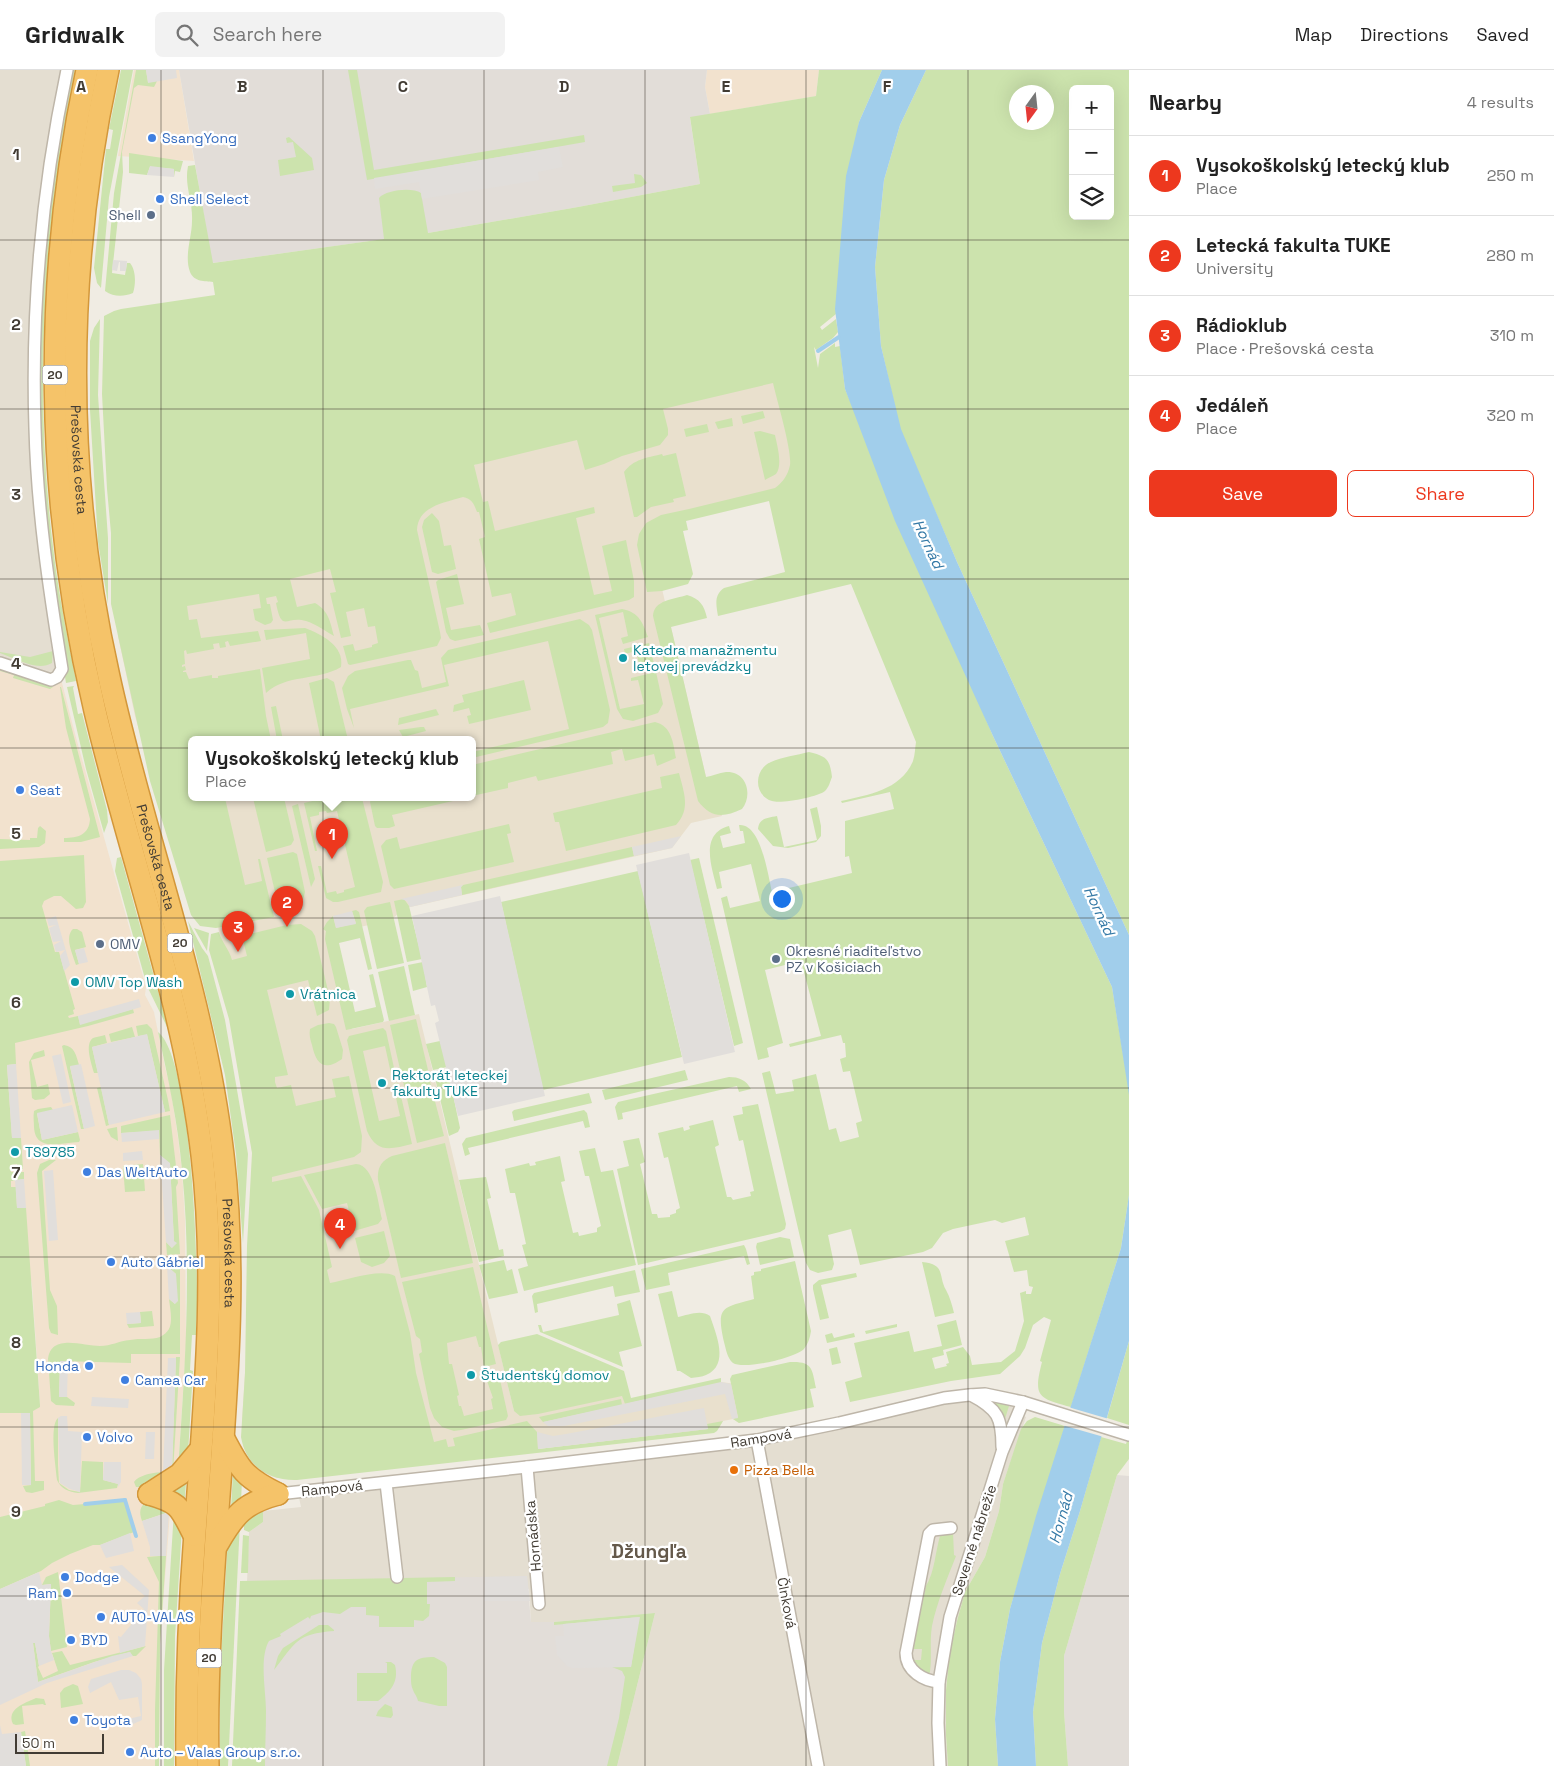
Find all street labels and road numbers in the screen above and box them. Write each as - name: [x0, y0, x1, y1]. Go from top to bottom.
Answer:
- road number: 20: [42, 366, 68, 384]
- street label: Prešovská cesta: [67, 405, 92, 515]
- street label: Prešovská cesta: [132, 802, 179, 912]
- road number: 20: [168, 934, 192, 952]
- street label: Prešovská cesta: [218, 1198, 239, 1308]
- street label: Rampová: [729, 1424, 793, 1452]
- street label: Rampová: [300, 1476, 364, 1500]
- street label: Severné nábrežie: [948, 1482, 1000, 1598]
- street label: Hornádska: [521, 1500, 545, 1572]
- street label: Člnková: [773, 1576, 801, 1630]
- road number: 20: [196, 1649, 222, 1668]

